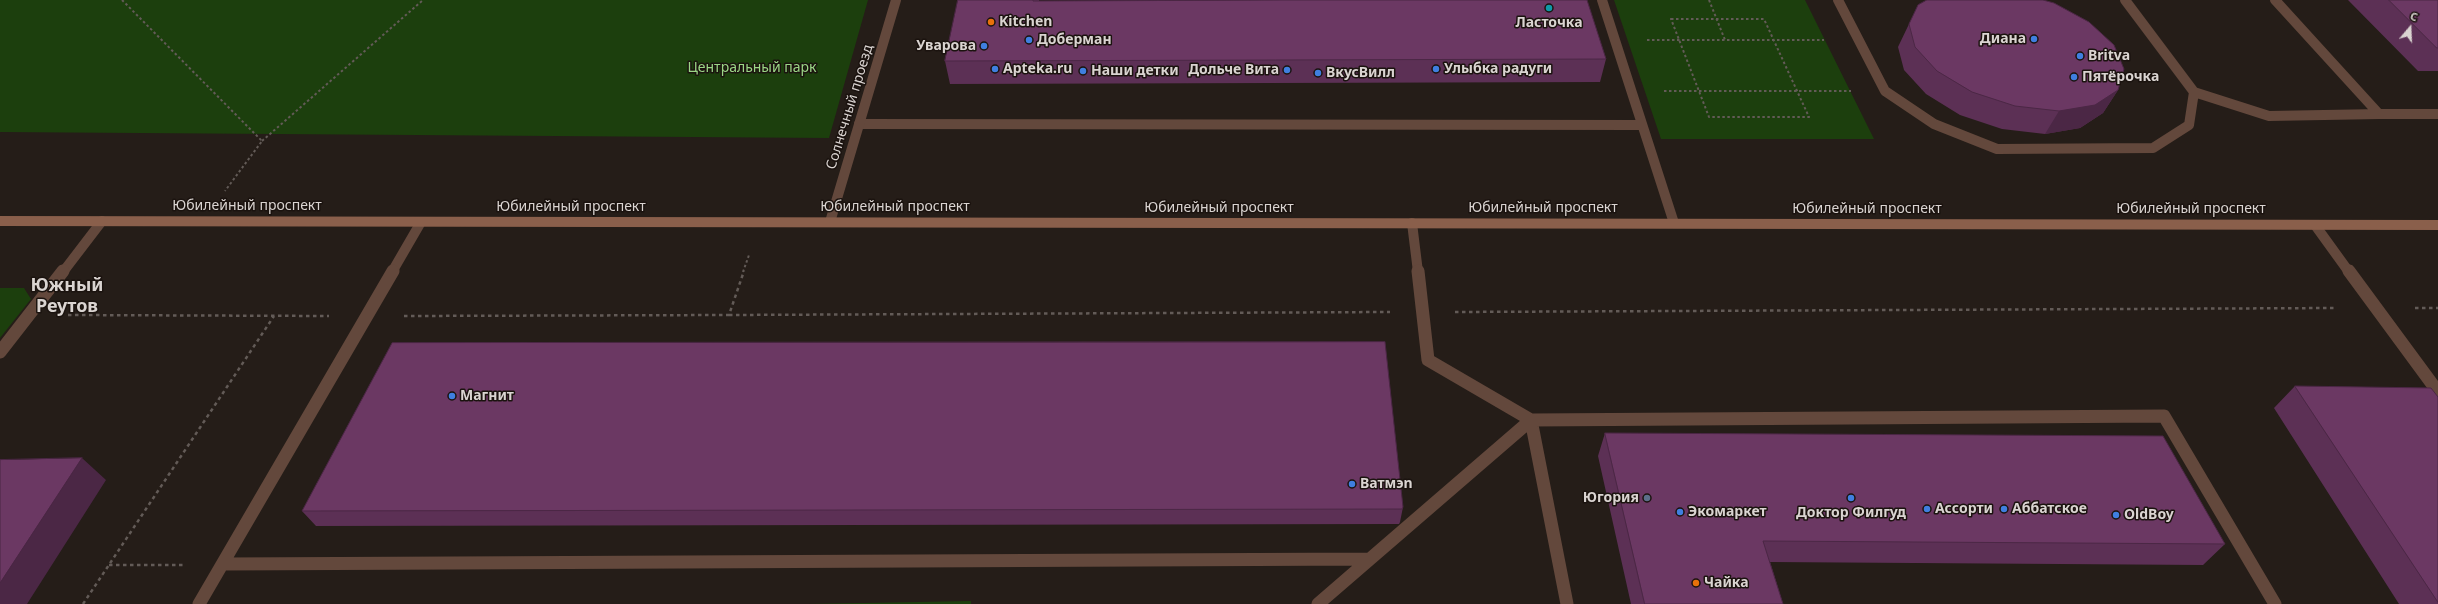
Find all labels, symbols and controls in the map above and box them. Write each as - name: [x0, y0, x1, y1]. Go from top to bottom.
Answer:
- marker: Ласточка: [1544, 3, 1554, 13]
- north arrow: [2390, 8, 2430, 48]
- text: С: [2408, 8, 2420, 24]
- place label: Kitchen: [999, 14, 1052, 30]
- place label: Ласточка: [1515, 15, 1583, 31]
- marker: Kitchen: [986, 17, 996, 27]
- place label: Диана: [1980, 31, 2026, 47]
- place label: Доберман: [1037, 32, 1112, 48]
- marker: Диана: [2029, 34, 2039, 44]
- marker: Доберман: [1024, 35, 1034, 45]
- place label: Уварова: [916, 38, 976, 54]
- marker: Уварова: [979, 41, 989, 51]
- street label: Солнечный проезд: [823, 42, 877, 172]
- place label: Britva: [2088, 48, 2130, 64]
- marker: Britva: [2075, 51, 2085, 61]
- park label: Центральный парк: [687, 60, 817, 76]
- place label: Apteka.ru: [1003, 61, 1072, 77]
- place label: Улыбка радуги: [1444, 61, 1552, 77]
- place label: Дольче Вита: [1188, 62, 1279, 78]
- place label: Наши детки: [1091, 63, 1179, 79]
- marker: Apteka.ru: [990, 64, 1000, 74]
- marker: Улыбка радуги: [1431, 64, 1441, 74]
- marker: Дольче Вита: [1282, 65, 1292, 75]
- place label: ВкусВилл: [1326, 65, 1395, 81]
- marker: Наши детки: [1078, 66, 1088, 76]
- marker: ВкусВилл: [1313, 68, 1323, 78]
- place label: Пятёрочка: [2082, 69, 2159, 85]
- marker: Пятёрочка: [2069, 72, 2079, 82]
- street label: Юбилейный проспект: [172, 198, 322, 214]
- street label: Юбилейный проспект: [496, 199, 646, 215]
- street label: Юбилейный проспект: [820, 199, 970, 215]
- street label: Юбилейный проспект: [1144, 200, 1294, 216]
- street label: Юбилейный проспект: [1468, 200, 1618, 216]
- street label: Юбилейный проспект: [1792, 201, 1942, 217]
- street label: Юбилейный проспект: [2116, 201, 2266, 217]
- district label: Южный Реутов: [31, 275, 103, 318]
- place label: Магнит: [460, 388, 514, 404]
- marker: Магнит: [447, 391, 457, 401]
- place label: Ватмэn: [1360, 476, 1413, 492]
- marker: Ватмэn: [1347, 479, 1357, 489]
- place label: Югория: [1583, 490, 1639, 506]
- marker: Югория: [1642, 493, 1652, 503]
- marker: Доктор Филгуд: [1846, 493, 1856, 503]
- place label: Ассорти: [1935, 501, 1993, 517]
- place label: Аббатское: [2012, 501, 2087, 517]
- place label: Экомаркет: [1688, 504, 1767, 520]
- marker: Ассорти: [1922, 504, 1932, 514]
- marker: Аббатское: [1999, 504, 2009, 514]
- place label: Доктор Филгуд: [1796, 505, 1906, 521]
- marker: Экомаркет: [1675, 507, 1685, 517]
- place label: OldBoy: [2124, 507, 2174, 523]
- marker: OldBoy: [2111, 510, 2121, 520]
- place label: Чайка: [1704, 575, 1749, 591]
- marker: Чайка: [1691, 578, 1701, 588]

